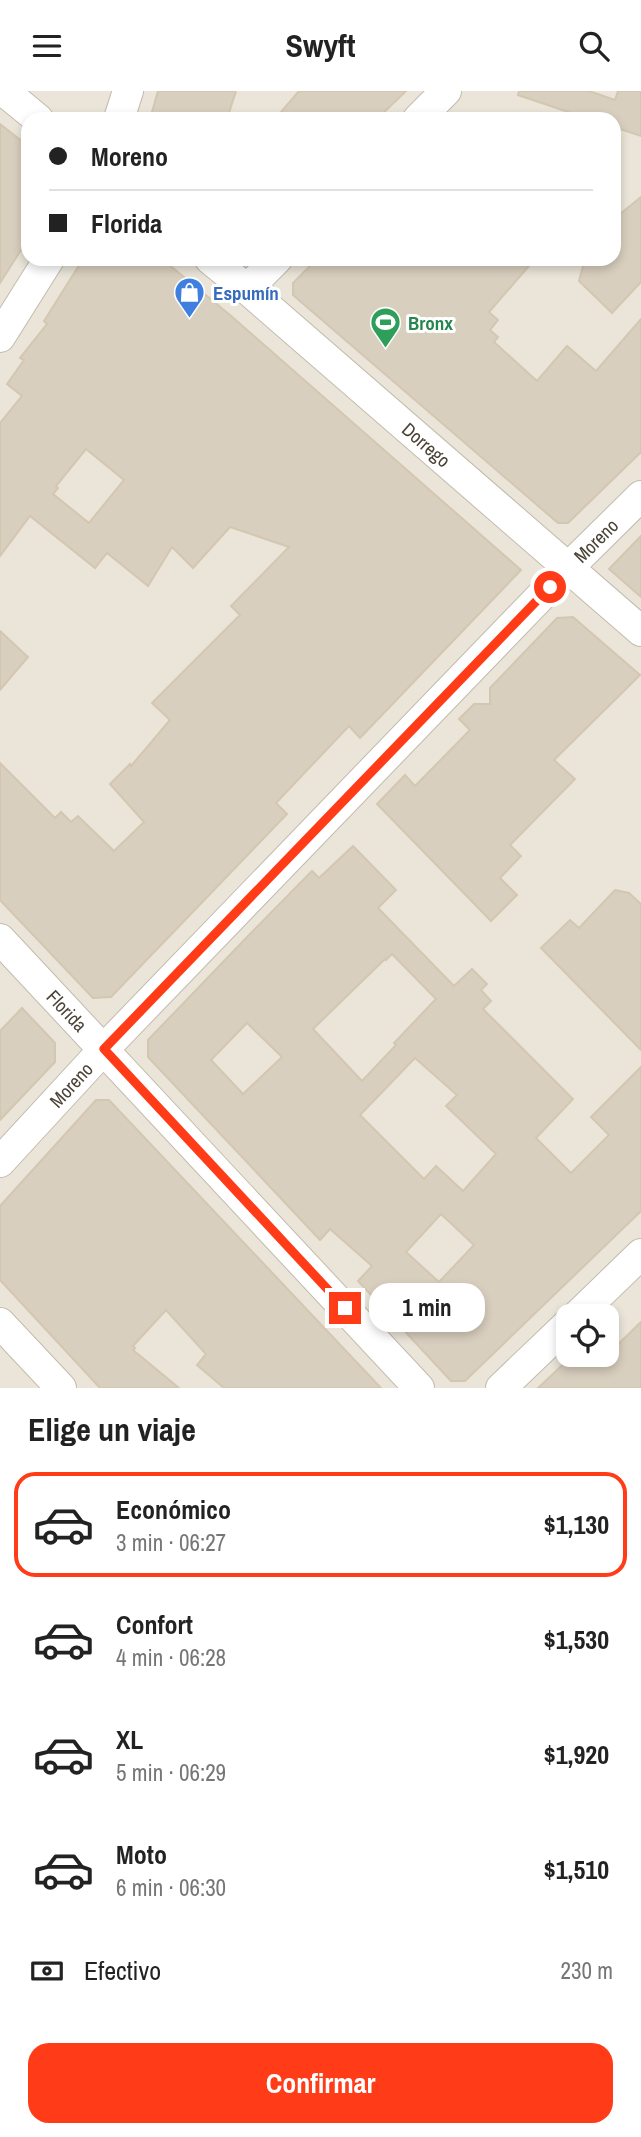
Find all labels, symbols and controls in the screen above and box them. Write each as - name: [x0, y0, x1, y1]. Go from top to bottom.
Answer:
- text: Swyft: [286, 24, 355, 67]
- icon: menu: [28, 27, 66, 65]
- icon: search: [575, 27, 613, 65]
- text: Moreno: [91, 139, 168, 174]
- text: Florida: [91, 206, 162, 241]
- shop icon: Espumín: [173, 276, 207, 320]
- place label: Espumín: [213, 280, 279, 306]
- sports icon: Bronx: [368, 306, 402, 350]
- place label: Bronx: [408, 310, 453, 336]
- street label: Dorrego: [396, 416, 456, 473]
- street label: Moreno: [568, 513, 624, 568]
- route start: [534, 571, 566, 603]
- street label: Florida: [41, 984, 93, 1038]
- street label: Moreno: [44, 1056, 99, 1113]
- callout: 1 min: [370, 1283, 485, 1333]
- route end: [329, 1292, 361, 1324]
- text: 1 min: [402, 1292, 452, 1323]
- map controls: [556, 1304, 619, 1367]
- button: locate: [556, 1304, 619, 1367]
- text: Elige un viaje: [28, 1408, 196, 1451]
- text: Económico: [116, 1492, 231, 1527]
- icon: car: [32, 1493, 95, 1556]
- text: $1,130: [544, 1507, 609, 1542]
- text: 3 min · 06:27: [116, 1527, 226, 1558]
- text: Confort: [116, 1607, 193, 1642]
- icon: car: [32, 1608, 95, 1671]
- text: $1,530: [544, 1622, 609, 1657]
- text: 4 min · 06:28: [116, 1642, 226, 1673]
- text: XL: [116, 1722, 143, 1757]
- icon: car: [32, 1723, 95, 1786]
- text: $1,920: [544, 1737, 609, 1772]
- text: 5 min · 06:29: [116, 1757, 226, 1788]
- text: Moto: [116, 1837, 167, 1872]
- icon: car: [32, 1838, 95, 1901]
- text: $1,510: [544, 1852, 609, 1887]
- text: 6 min · 06:30: [116, 1872, 226, 1903]
- icon: cash: [28, 1952, 66, 1990]
- text: Efectivo: [84, 1953, 161, 1988]
- text: 230 m: [561, 1955, 613, 1986]
- button: Confirmar: [28, 2043, 613, 2123]

